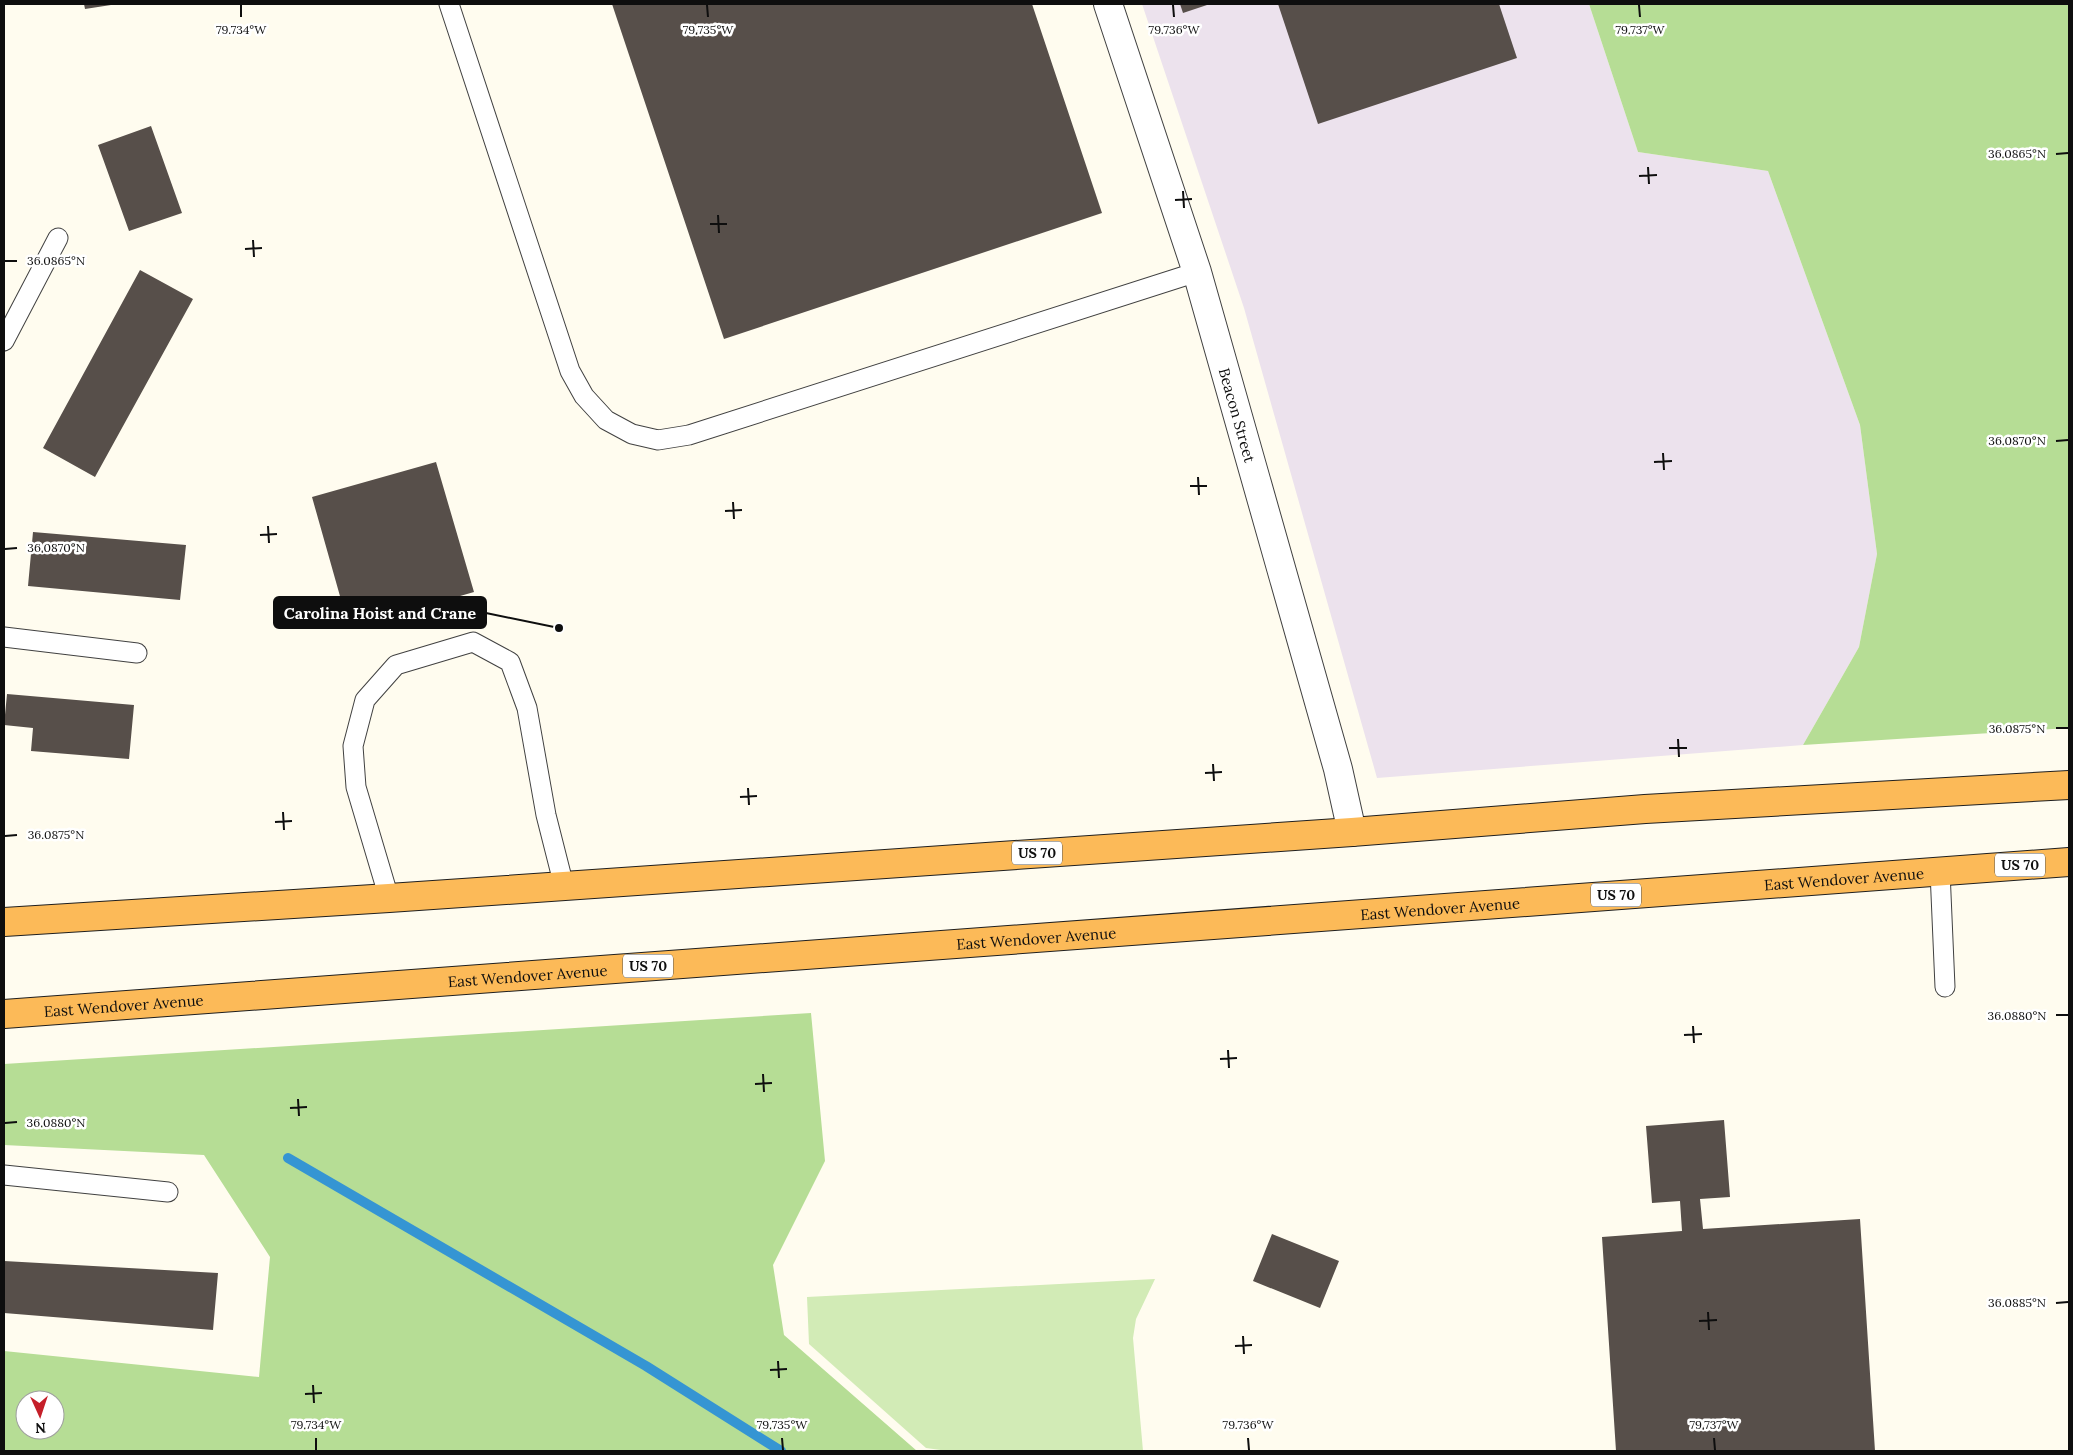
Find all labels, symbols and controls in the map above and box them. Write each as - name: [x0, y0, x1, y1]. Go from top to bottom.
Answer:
- text: 79.734°W: [216, 22, 267, 37]
- text: 79.735°W: [683, 22, 734, 37]
- text: 79.736°W: [1149, 22, 1200, 37]
- text: 79.737°W: [1615, 22, 1666, 37]
- text: 36.0865°N: [1988, 146, 2046, 161]
- text: 36.0865°N: [27, 253, 85, 268]
- street label: Beacon Street: [1215, 365, 1260, 465]
- text: 36.0870°N: [1988, 433, 2046, 448]
- text: 36.0870°N: [27, 540, 85, 555]
- callout: Carolina Hoist and Crane: [274, 597, 486, 628]
- text: Carolina Hoist and Crane: [284, 603, 477, 623]
- text: 36.0875°N: [1989, 721, 2045, 736]
- text: 36.0875°N: [28, 827, 84, 842]
- road number: US 70: [1012, 841, 1062, 864]
- road number: US 70: [1995, 854, 2045, 876]
- street label: East Wendover Avenue: [1763, 863, 1925, 894]
- road number: US 70: [1591, 884, 1641, 906]
- street label: East Wendover Avenue: [1360, 893, 1521, 924]
- street label: East Wendover Avenue: [956, 923, 1117, 953]
- road number: US 70: [623, 954, 673, 978]
- street label: East Wendover Avenue: [447, 960, 608, 991]
- street label: East Wendover Avenue: [43, 990, 204, 1021]
- text: 36.0880°N: [1988, 1008, 2046, 1023]
- text: 36.0880°N: [27, 1115, 85, 1130]
- text: 36.0885°N: [1988, 1295, 2046, 1310]
- north arrow: [15, 1390, 65, 1440]
- text: 79.734°W: [291, 1417, 342, 1432]
- text: 79.735°W: [757, 1417, 808, 1432]
- text: 79.736°W: [1223, 1417, 1274, 1432]
- text: 79.737°W: [1689, 1417, 1740, 1432]
- text: N: [35, 1419, 47, 1437]

